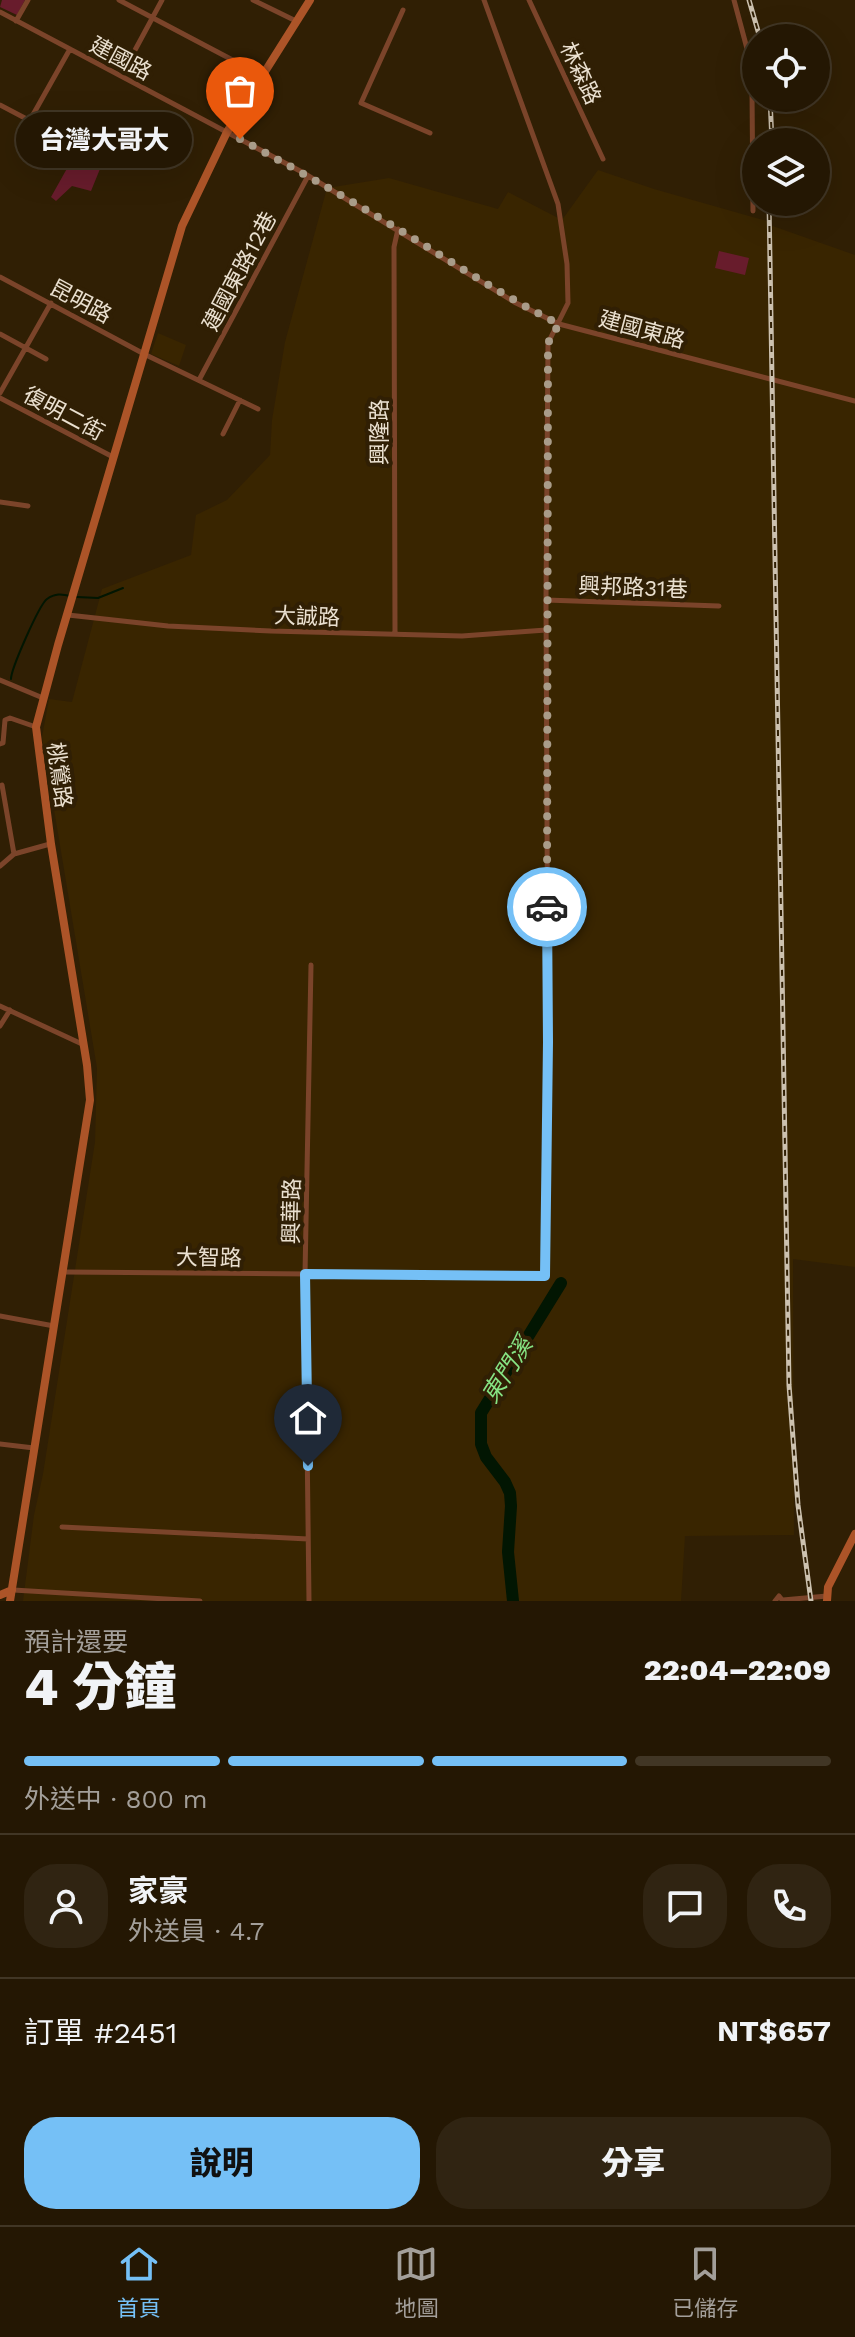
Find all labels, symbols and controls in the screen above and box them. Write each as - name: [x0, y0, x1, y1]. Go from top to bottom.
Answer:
- map controls: [742, 24, 830, 216]
- button: locate: [742, 24, 830, 112]
- street label: 建國路: [86, 32, 156, 85]
- street label: 林森路: [555, 38, 606, 108]
- pin: [206, 57, 274, 139]
- icon: bag: [218, 69, 262, 113]
- callout: 台灣大哥大: [16, 111, 192, 167]
- text: 台灣大哥大: [39, 125, 169, 155]
- button: layers: [742, 128, 830, 216]
- street label: 建國東路12巷: [198, 207, 281, 335]
- street label: 昆明路: [46, 275, 116, 328]
- street label: 建國東路: [596, 306, 688, 353]
- street label: 復明二街: [19, 382, 108, 445]
- street label: 興隆路: [367, 399, 392, 465]
- street label: 興邦路31巷: [578, 573, 688, 602]
- street label: 大誠路: [274, 603, 340, 630]
- street label: 桃鶯路: [43, 741, 76, 809]
- courier: [507, 867, 587, 947]
- icon: car: [525, 885, 569, 929]
- street label: 興華路: [278, 1178, 305, 1244]
- street label: 大智路: [176, 1244, 242, 1271]
- water label: 東門溪: [476, 1330, 540, 1408]
- pin: [274, 1384, 342, 1466]
- icon: home: [286, 1396, 330, 1440]
- text: 預計還要: [24, 1627, 128, 1657]
- text: 22:04–22:09: [644, 1652, 831, 1687]
- text: 4 分鐘: [24, 1657, 176, 1718]
- text: 外送中 · 800 m: [24, 1784, 208, 1814]
- button: person: [24, 1864, 108, 1948]
- button: chat: [643, 1864, 727, 1948]
- button: phone: [747, 1864, 831, 1948]
- text: 家豪: [128, 1873, 188, 1908]
- text: 外送員 · 4.7: [128, 1916, 264, 1946]
- text: NT$657: [717, 2013, 831, 2048]
- text: 訂單 #2451: [24, 2015, 177, 2050]
- button: 說明: [24, 2117, 420, 2209]
- button: 分享: [436, 2117, 831, 2209]
- tab: 首頁: [117, 2242, 161, 2322]
- tab: 地圖: [394, 2242, 438, 2322]
- tab: 已儲存: [672, 2242, 738, 2322]

